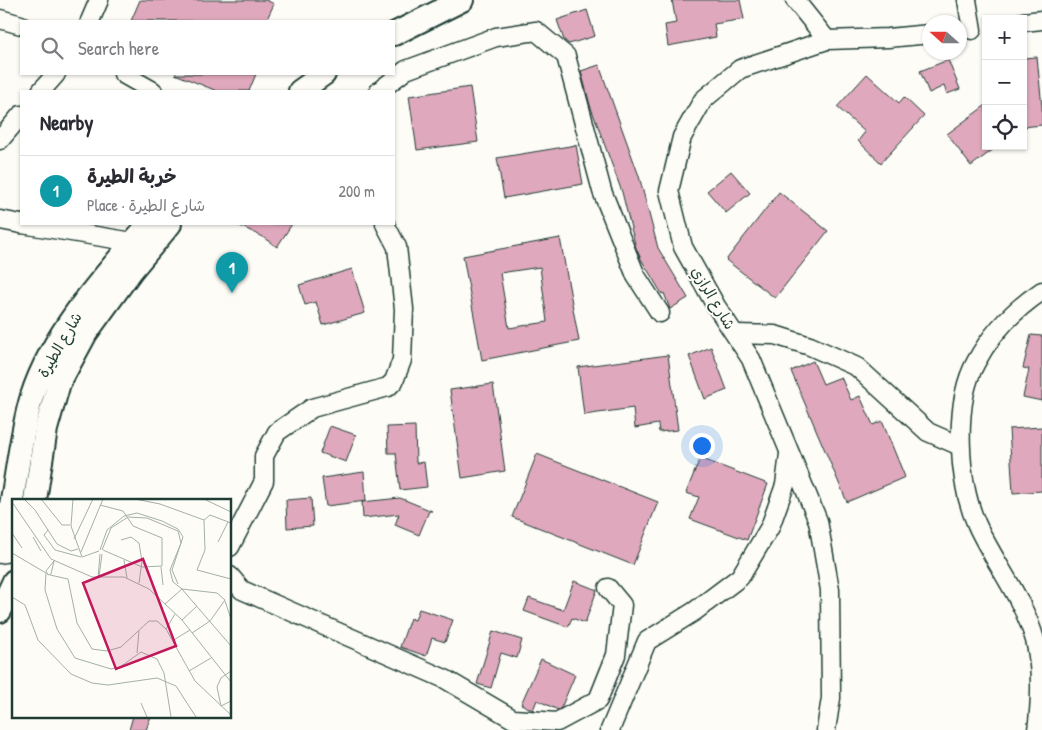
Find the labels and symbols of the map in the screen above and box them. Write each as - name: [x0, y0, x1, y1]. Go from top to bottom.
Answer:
- north arrow: [922, 15, 967, 60]
- pin: 1: [216, 252, 248, 293]
- street label: شارع الرازي: [686, 262, 740, 334]
- street label: شارع الطيرة: [32, 308, 87, 381]
- your location: [689, 433, 715, 459]
- inset map: [12, 499, 231, 718]

